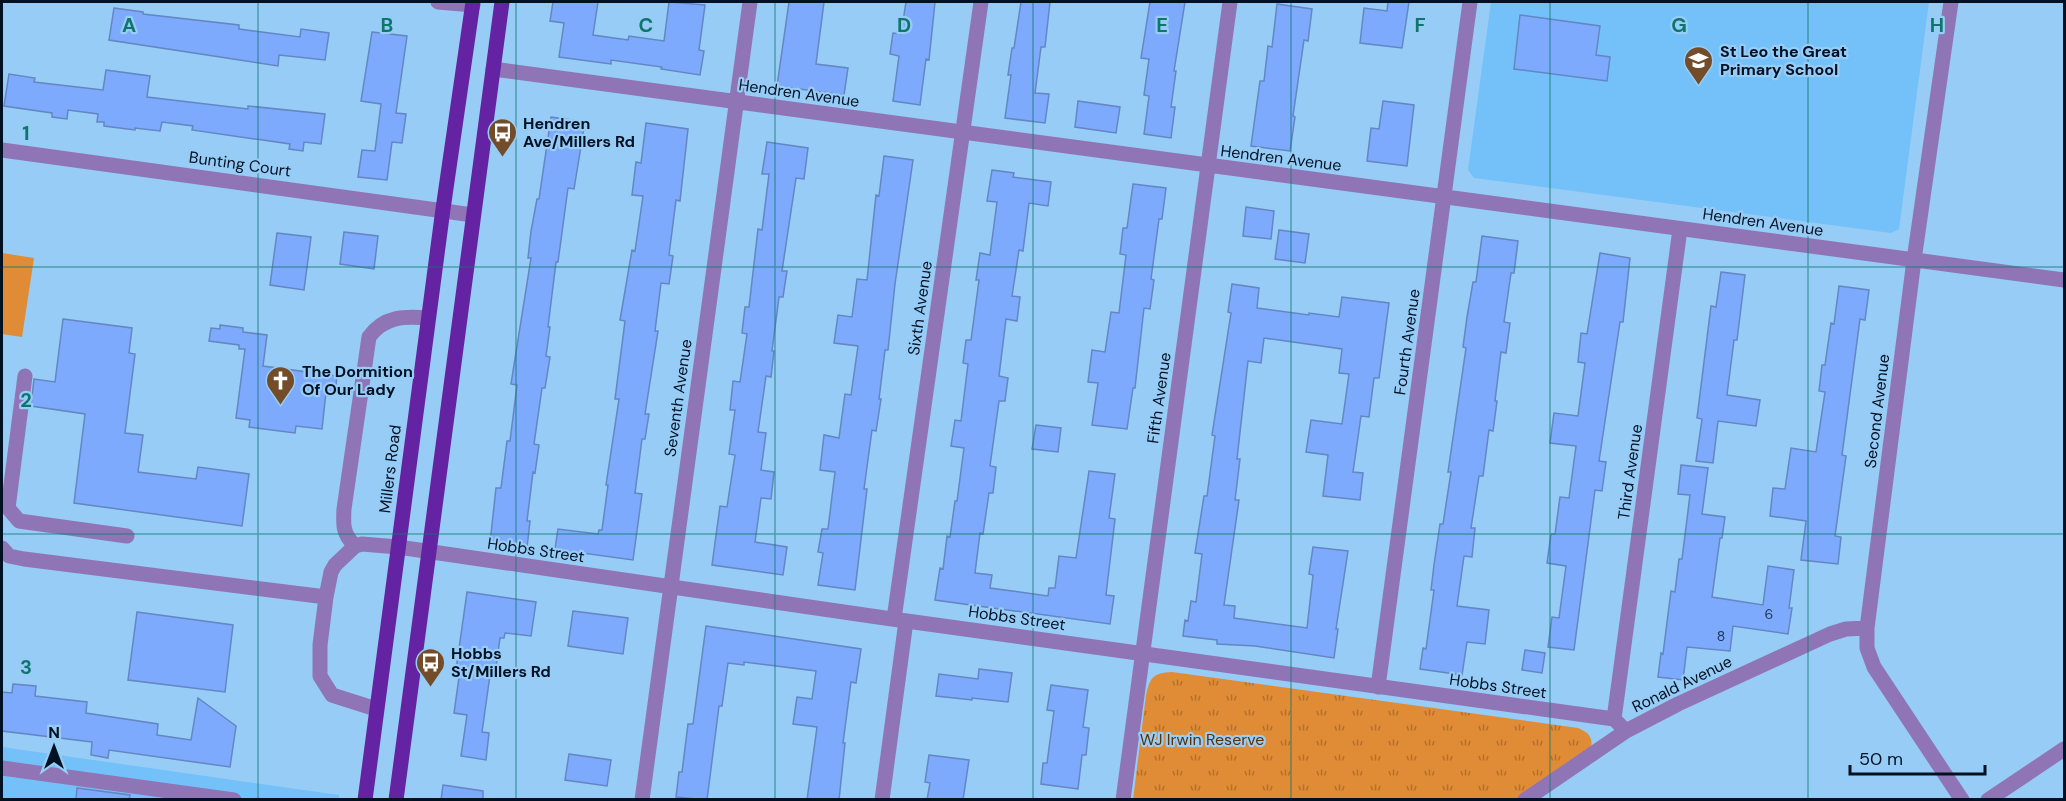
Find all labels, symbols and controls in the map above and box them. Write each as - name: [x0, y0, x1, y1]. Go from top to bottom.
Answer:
- text: A: [122, 12, 136, 38]
- text: B: [381, 12, 393, 38]
- text: C: [639, 12, 653, 38]
- text: D: [897, 12, 911, 38]
- text: E: [1156, 12, 1168, 38]
- text: F: [1414, 12, 1426, 38]
- text: G: [1671, 12, 1687, 38]
- text: H: [1930, 12, 1944, 38]
- place label: St Leo the Great Primary School: [1720, 41, 1847, 80]
- school or university icon: St Leo the Great Primary School: [1683, 44, 1715, 86]
- street label: Hendren Avenue: [737, 74, 861, 112]
- place label: Hendren Ave/Millers Rd: [523, 113, 635, 152]
- bus stop icon: Hendren Ave/Millers Rd: [486, 116, 518, 158]
- text: 1: [22, 120, 30, 146]
- street label: Hendren Avenue: [1219, 140, 1343, 176]
- street label: Bunting Court: [188, 146, 292, 182]
- street label: Hendren Avenue: [1701, 203, 1825, 241]
- street label: Sixth Avenue: [903, 259, 937, 357]
- street label: Fourth Avenue: [1389, 288, 1425, 396]
- street label: Seventh Avenue: [659, 338, 697, 458]
- street label: Fifth Avenue: [1142, 351, 1176, 445]
- street label: Second Avenue: [1860, 353, 1894, 469]
- place label: The Dormition Of Our Lady: [302, 361, 413, 400]
- church icon: The Dormition Of Our Lady: [265, 364, 297, 406]
- text: 2: [20, 387, 32, 413]
- street label: Third Avenue: [1613, 423, 1647, 521]
- street label: Millers Road: [374, 424, 406, 514]
- street label: Hobbs Street: [486, 533, 586, 567]
- street label: Hobbs Street: [967, 601, 1067, 635]
- house number: 6: [1765, 605, 1773, 623]
- house number: 8: [1717, 627, 1725, 645]
- place label: Hobbs St/Millers Rd: [451, 643, 551, 682]
- bus stop icon: Hobbs St/Millers Rd: [414, 646, 446, 688]
- street label: Ronald Avenue: [1629, 651, 1735, 717]
- text: 3: [20, 654, 32, 680]
- street label: Hobbs Street: [1448, 669, 1548, 703]
- north arrow: [24, 717, 84, 777]
- text: N: [48, 722, 60, 743]
- park label: WJ Irwin Reserve: [1140, 729, 1264, 750]
- scale bar: [1850, 738, 1985, 776]
- text: 50 m: [1859, 747, 1903, 771]

